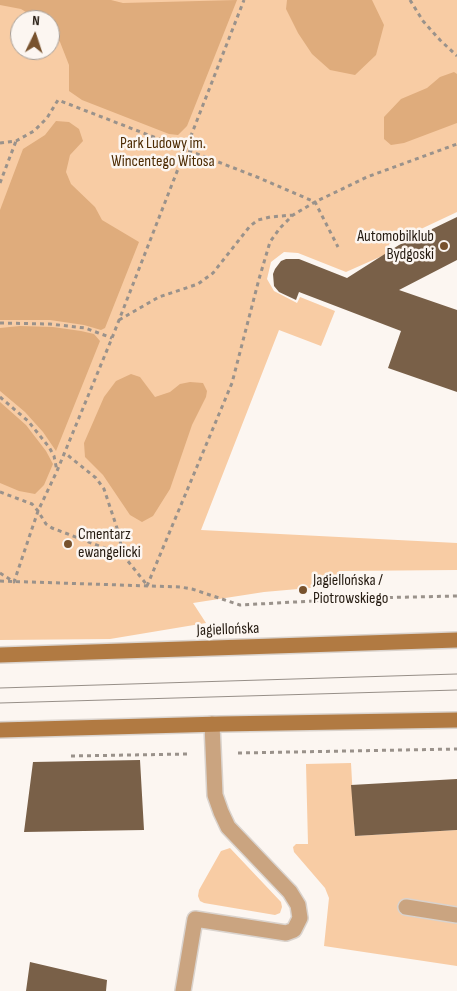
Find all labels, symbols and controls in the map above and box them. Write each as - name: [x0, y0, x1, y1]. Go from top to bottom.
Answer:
- north arrow: [10, 10, 60, 60]
- text: N: [32, 12, 40, 29]
- park label: Park Ludowy im. Wincentego Witosa: [111, 134, 215, 172]
- place label: Automobilklub Bydgoski: [357, 227, 434, 265]
- marker: Automobilklub Bydgoski: [438, 240, 450, 252]
- place label: Cmentarz ewangelicki: [78, 525, 141, 563]
- marker: Cmentarz ewangelicki: [62, 538, 74, 550]
- place label: Jagiellońska / Piotrowskiego: [313, 571, 388, 609]
- marker: Jagiellońska / Piotrowskiego: [297, 584, 309, 596]
- street label: Jagiellońska: [196, 619, 260, 641]

